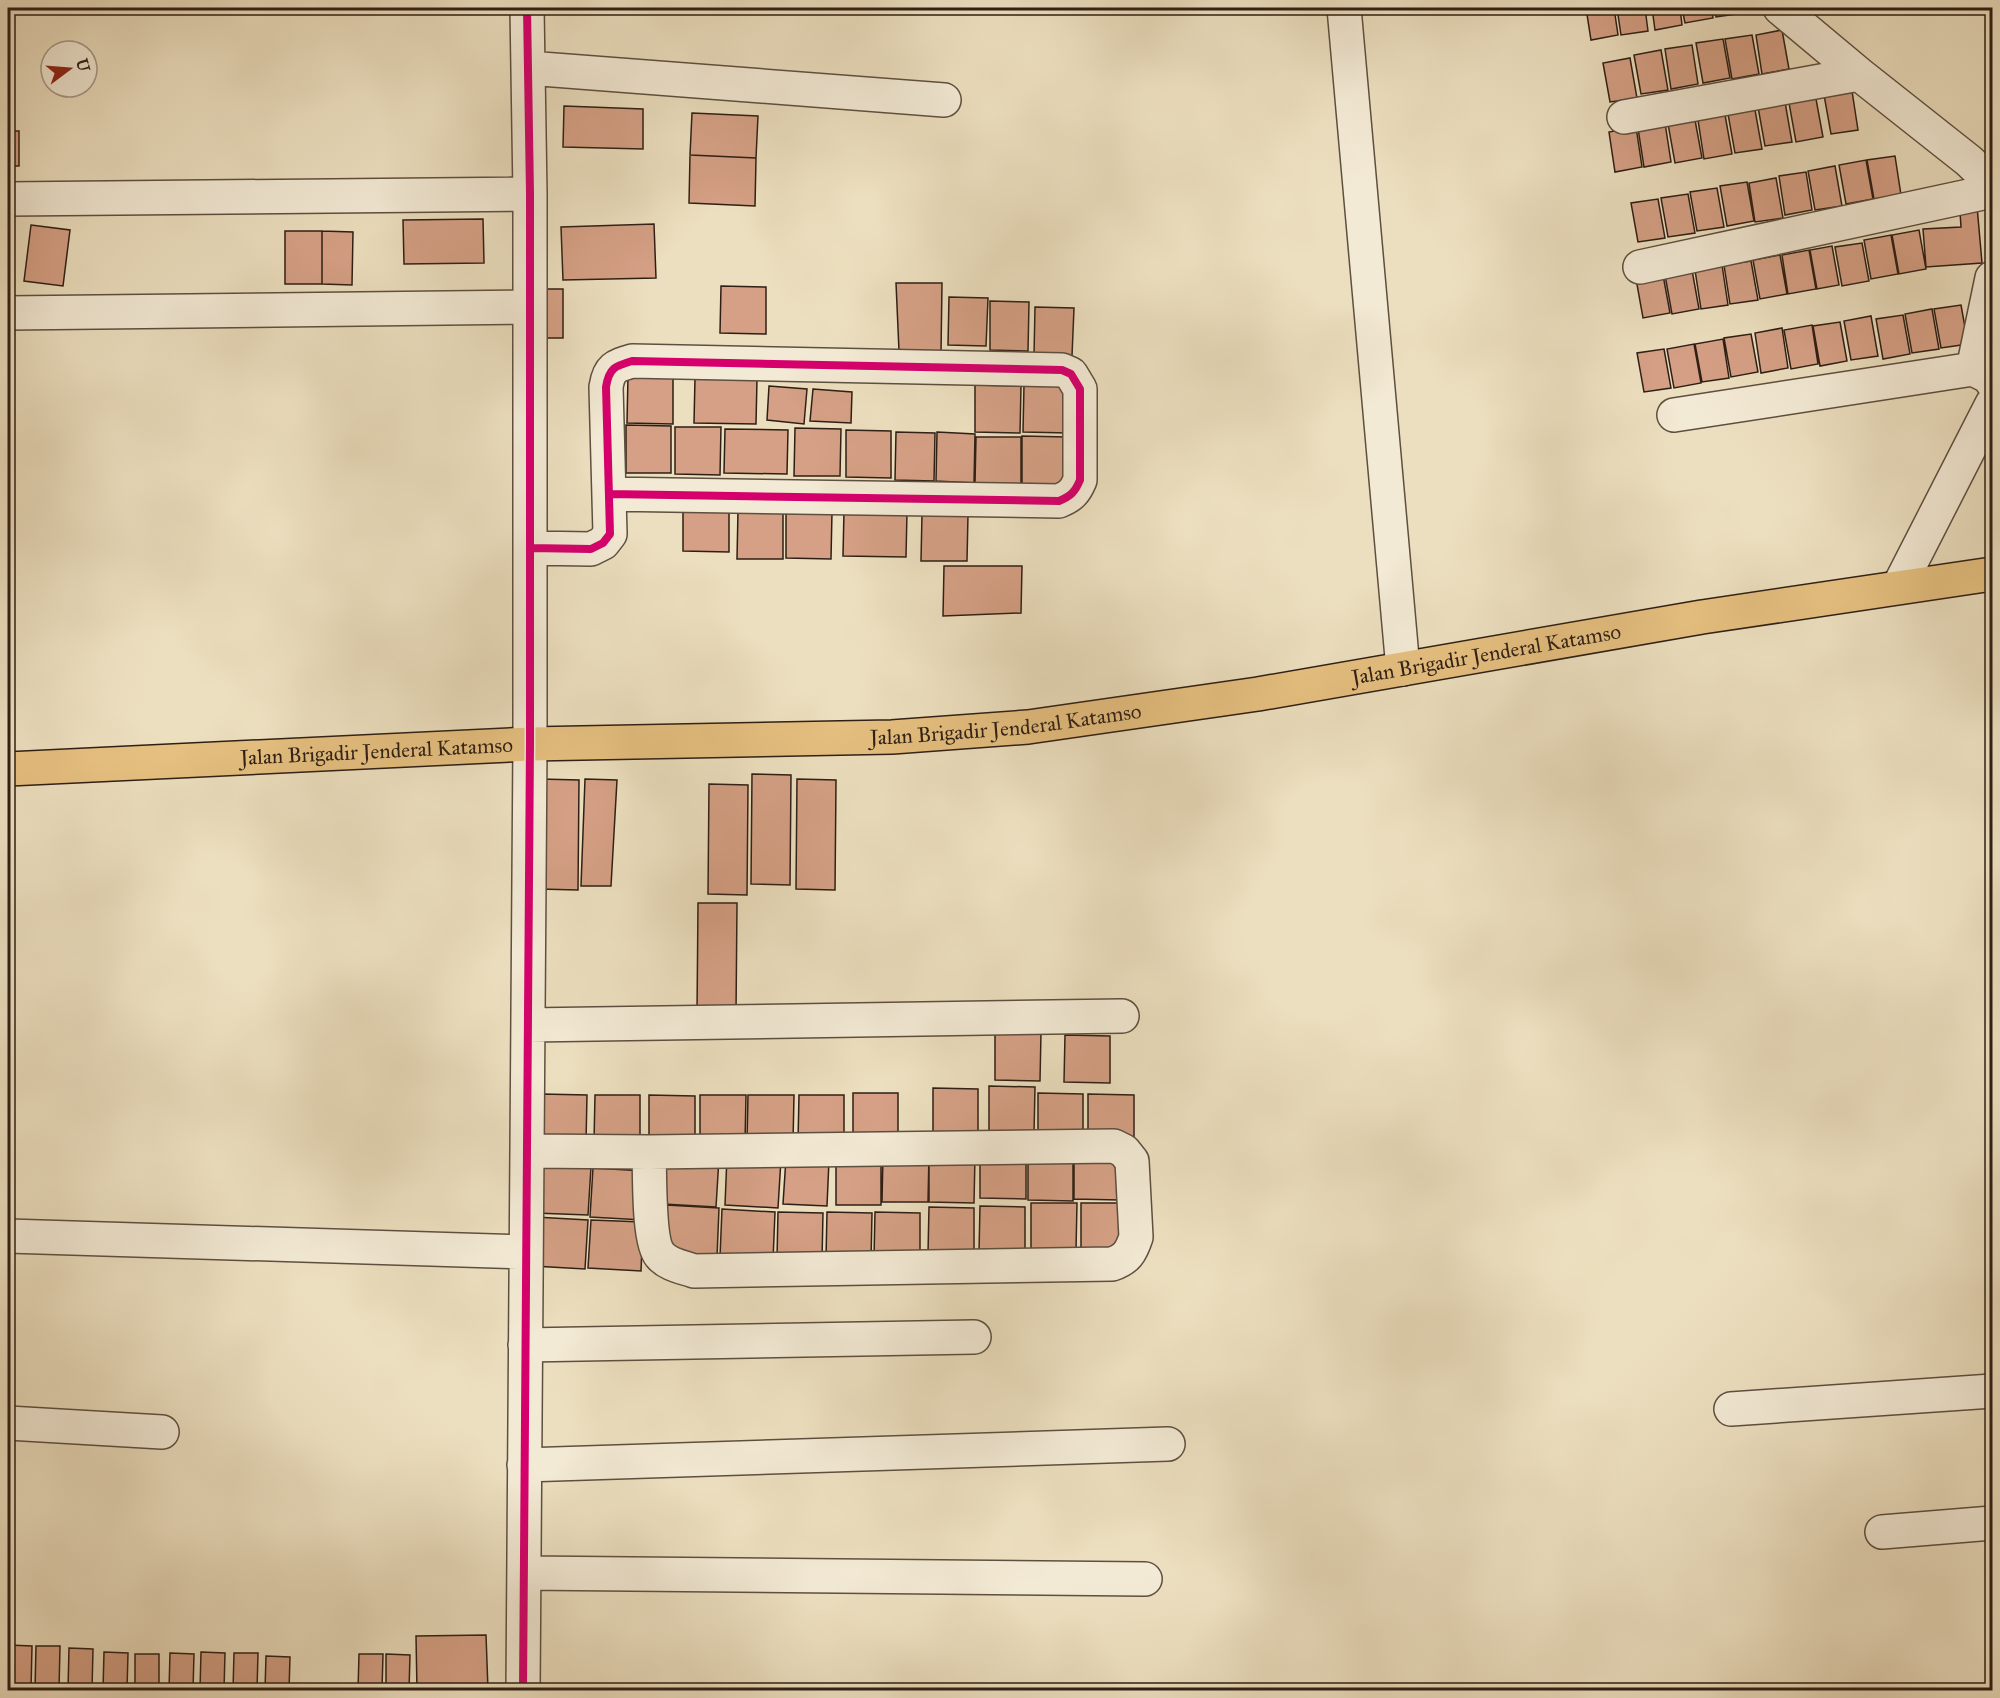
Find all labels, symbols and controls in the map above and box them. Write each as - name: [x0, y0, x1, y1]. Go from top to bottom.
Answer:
- north arrow: [39, 39, 99, 99]
- text: U: [72, 56, 94, 74]
- street label: Jalan Brigadir Jenderal Katamso: [1348, 618, 1623, 691]
- street label: Jalan Brigadir Jenderal Katamso: [868, 698, 1143, 750]
- street label: Jalan Brigadir Jenderal Katamso: [238, 732, 514, 771]

